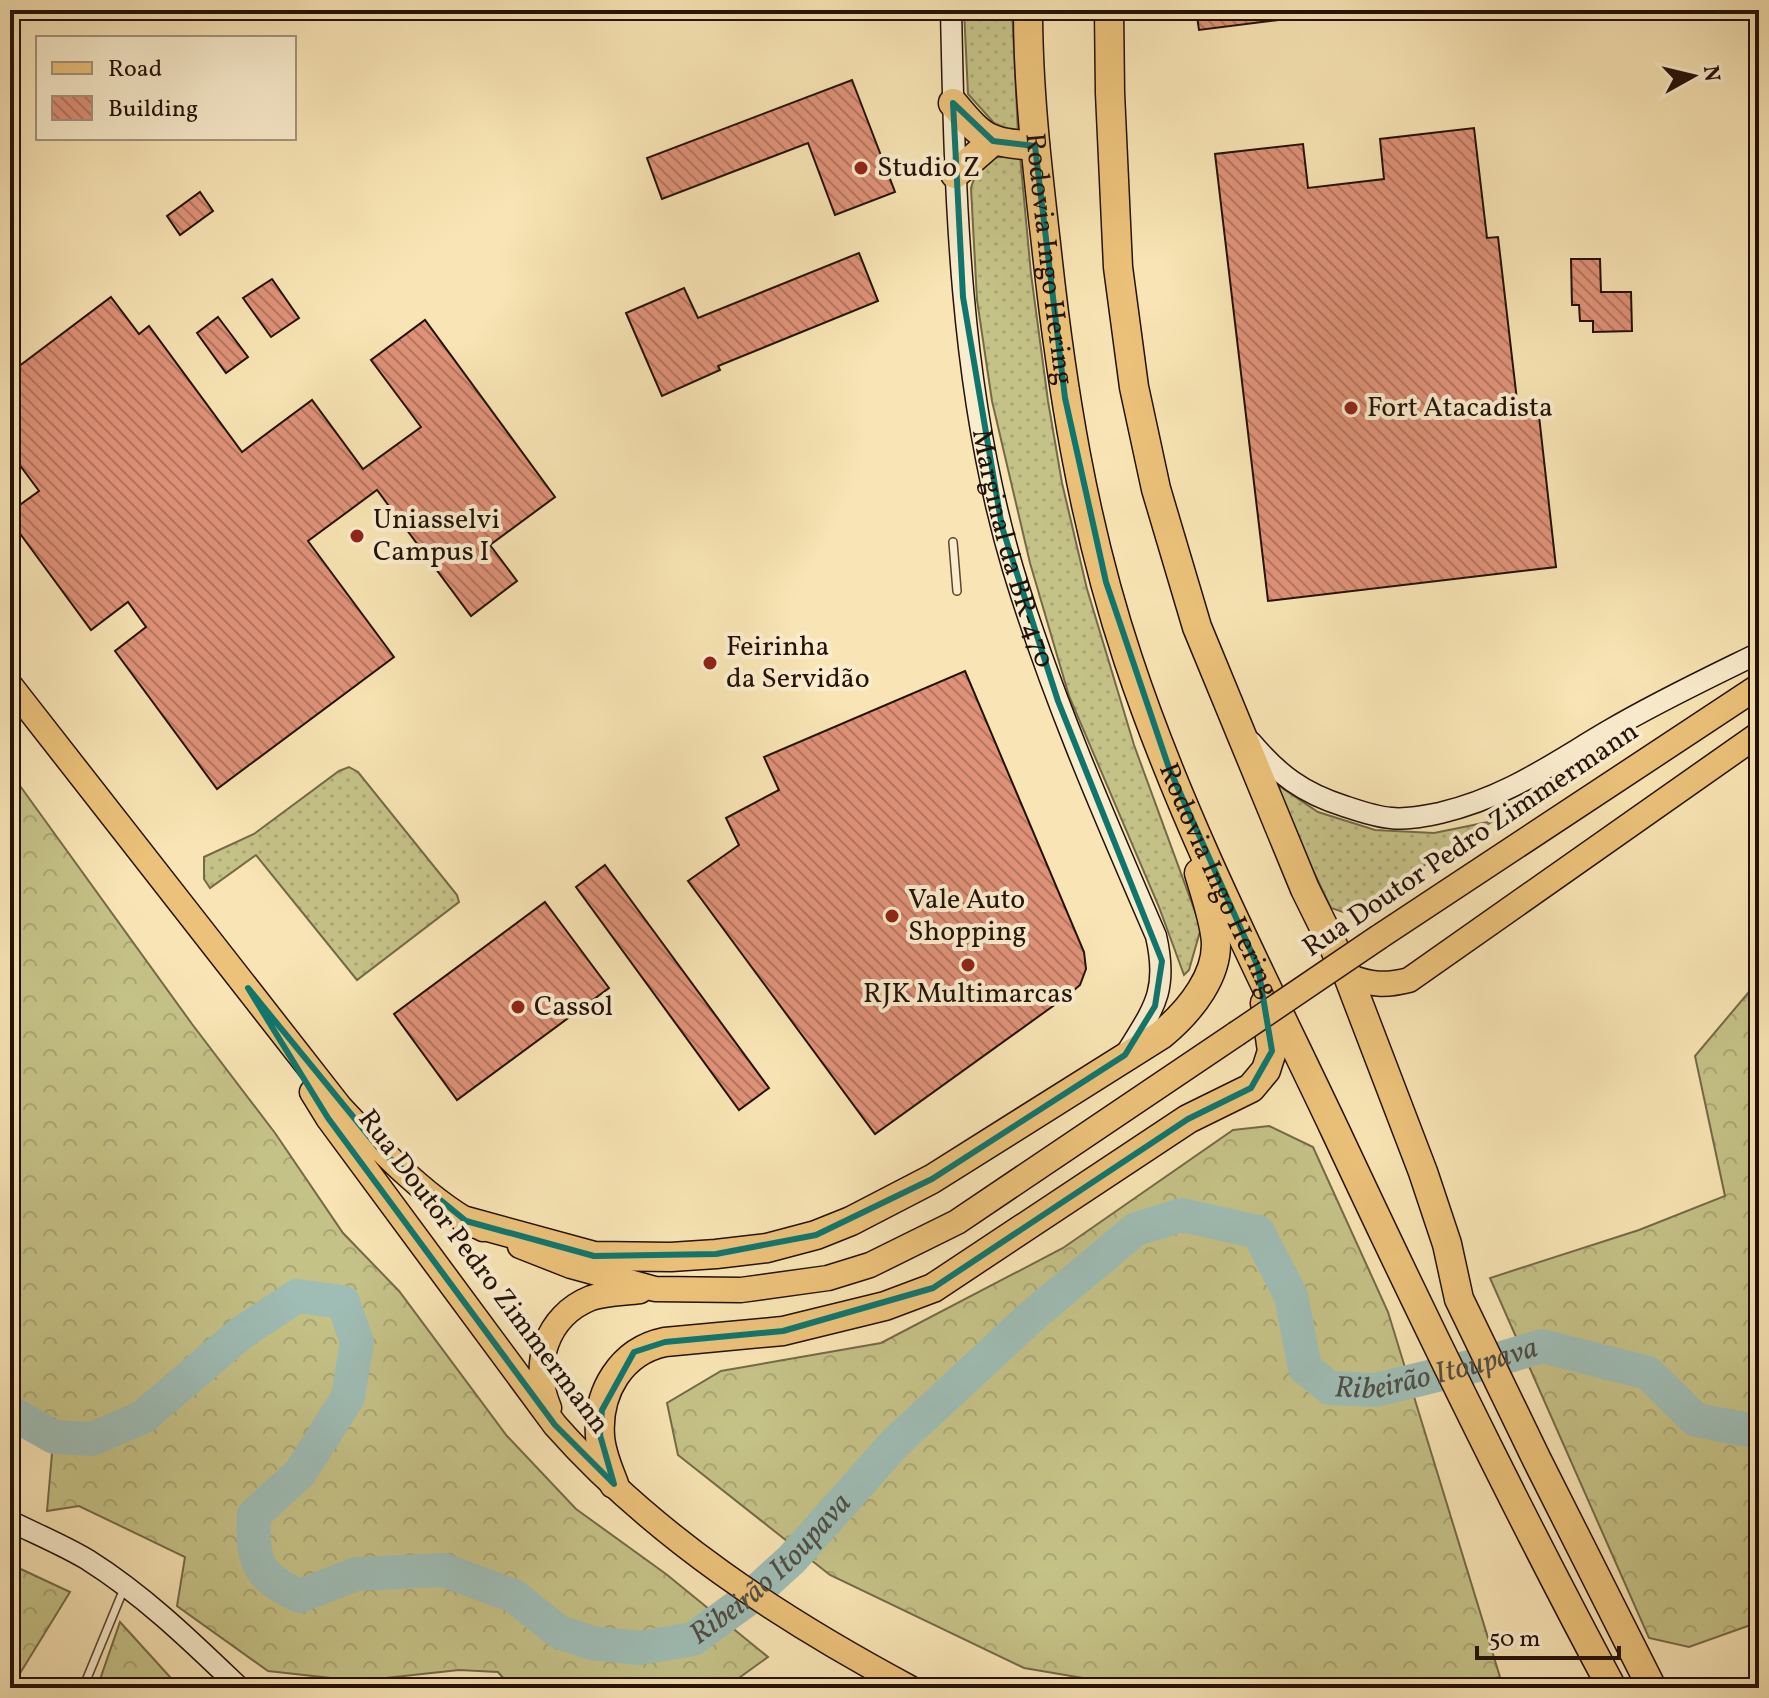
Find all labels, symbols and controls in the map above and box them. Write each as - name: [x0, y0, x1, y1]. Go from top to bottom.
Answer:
- legend: [36, 36, 296, 140]
- north arrow: [1653, 36, 1733, 116]
- text: Road: [108, 53, 162, 87]
- text: N: [1694, 63, 1727, 84]
- text: Building: [108, 93, 198, 127]
- street label: Rodovia Ingo Hering: [1015, 131, 1083, 388]
- place label: Studio Z: [877, 149, 980, 188]
- marker: Studio Z: [852, 159, 870, 177]
- place label: Fort Atacadista: [1367, 389, 1553, 428]
- marker: Fort Atacadista: [1342, 399, 1360, 417]
- street label: Marginal da BR-470: [961, 426, 1064, 673]
- place label: Uniasselvi Campus I: [373, 501, 500, 572]
- marker: Uniasselvi Campus I: [348, 527, 366, 545]
- place label: Feirinha da Servidão: [726, 628, 870, 699]
- marker: Feirinha da Servidão: [701, 654, 719, 672]
- street label: Rua Doutor Pedro Zimmermann: [1295, 713, 1647, 967]
- street label: Rodovia Ingo Hering: [1149, 757, 1288, 1004]
- place label: Vale Auto Shopping: [908, 881, 1027, 952]
- marker: Vale Auto Shopping: [883, 907, 901, 925]
- marker: RJK Multimarcas: [959, 956, 977, 974]
- place label: RJK Multimarcas: [863, 975, 1073, 1014]
- place label: Cassol: [534, 988, 613, 1027]
- marker: Cassol: [509, 998, 527, 1016]
- street label: Rua Doutor Pedro Zimmermann: [348, 1102, 618, 1442]
- water label: Ribeirão Itoupava: [1334, 1327, 1543, 1411]
- water label: Ribeirão Itoupava: [681, 1484, 862, 1656]
- scale bar: [1477, 1610, 1619, 1660]
- text: 50 m: [1489, 1623, 1541, 1657]

